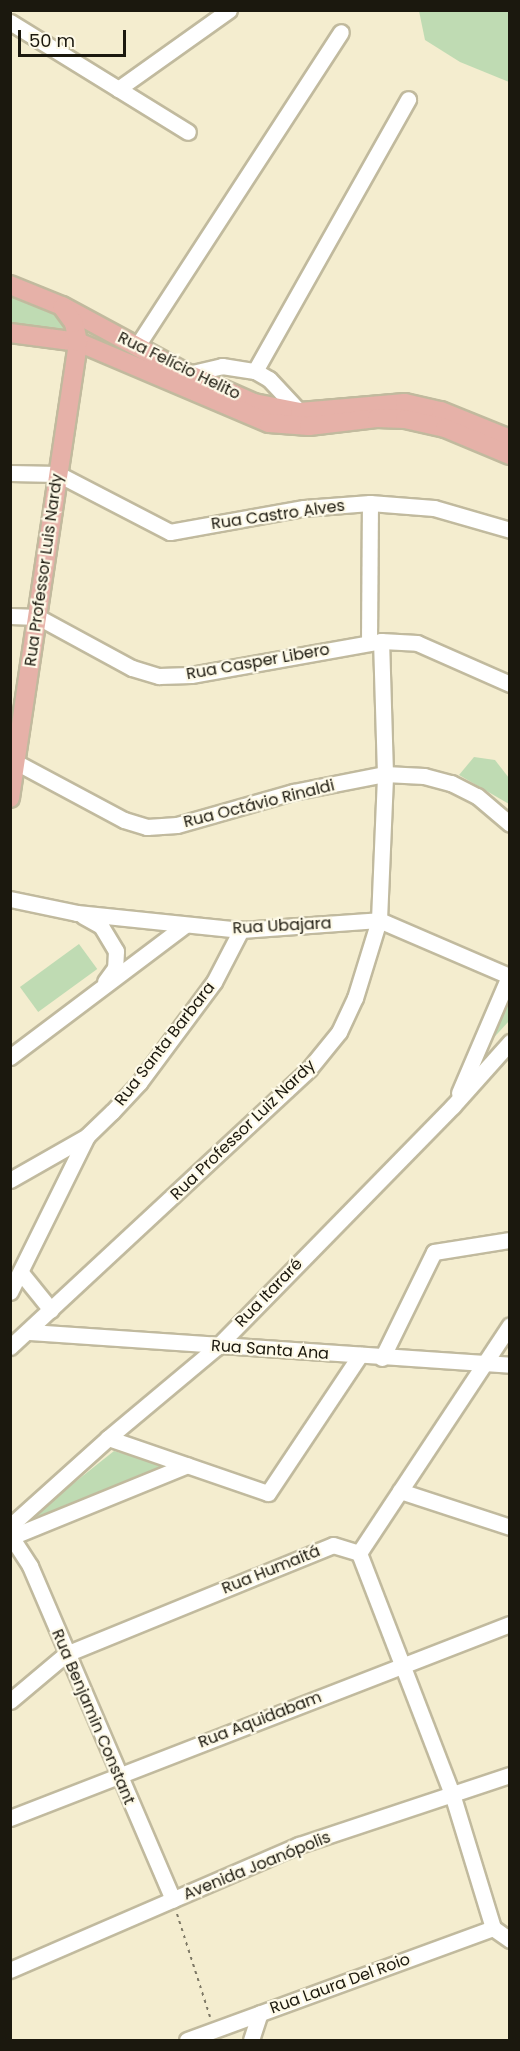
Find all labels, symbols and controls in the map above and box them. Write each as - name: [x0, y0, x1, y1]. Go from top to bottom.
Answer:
- scale bar: [21, 18, 129, 56]
- text: 50 m: [29, 28, 75, 53]
- street label: Rua Felício Helito: [115, 328, 243, 404]
- street label: Rua Professor Luis Nardy: [21, 472, 67, 668]
- street label: Rua Castro Alves: [210, 496, 346, 534]
- street label: Rua Casper Libero: [185, 640, 331, 684]
- street label: Rua Octávio Rinaldi: [182, 776, 336, 832]
- street label: Rua Ubajara: [232, 914, 332, 938]
- street label: Rua Santa Barbara: [111, 978, 219, 1110]
- street label: Rua Professor Luiz Nardy: [167, 1056, 319, 1204]
- street label: Rua Itararé: [231, 1255, 307, 1331]
- street label: Rua Santa Ana: [210, 1336, 330, 1364]
- street label: Rua Humaitá: [219, 1542, 323, 1598]
- street label: Rua Benjamin Constant: [47, 1626, 139, 1808]
- street label: Rua Aquidabam: [196, 1688, 324, 1752]
- street label: Avenida Joanópolis: [181, 1828, 333, 1904]
- street label: Rua Laura Del Roio: [267, 1950, 413, 2018]

